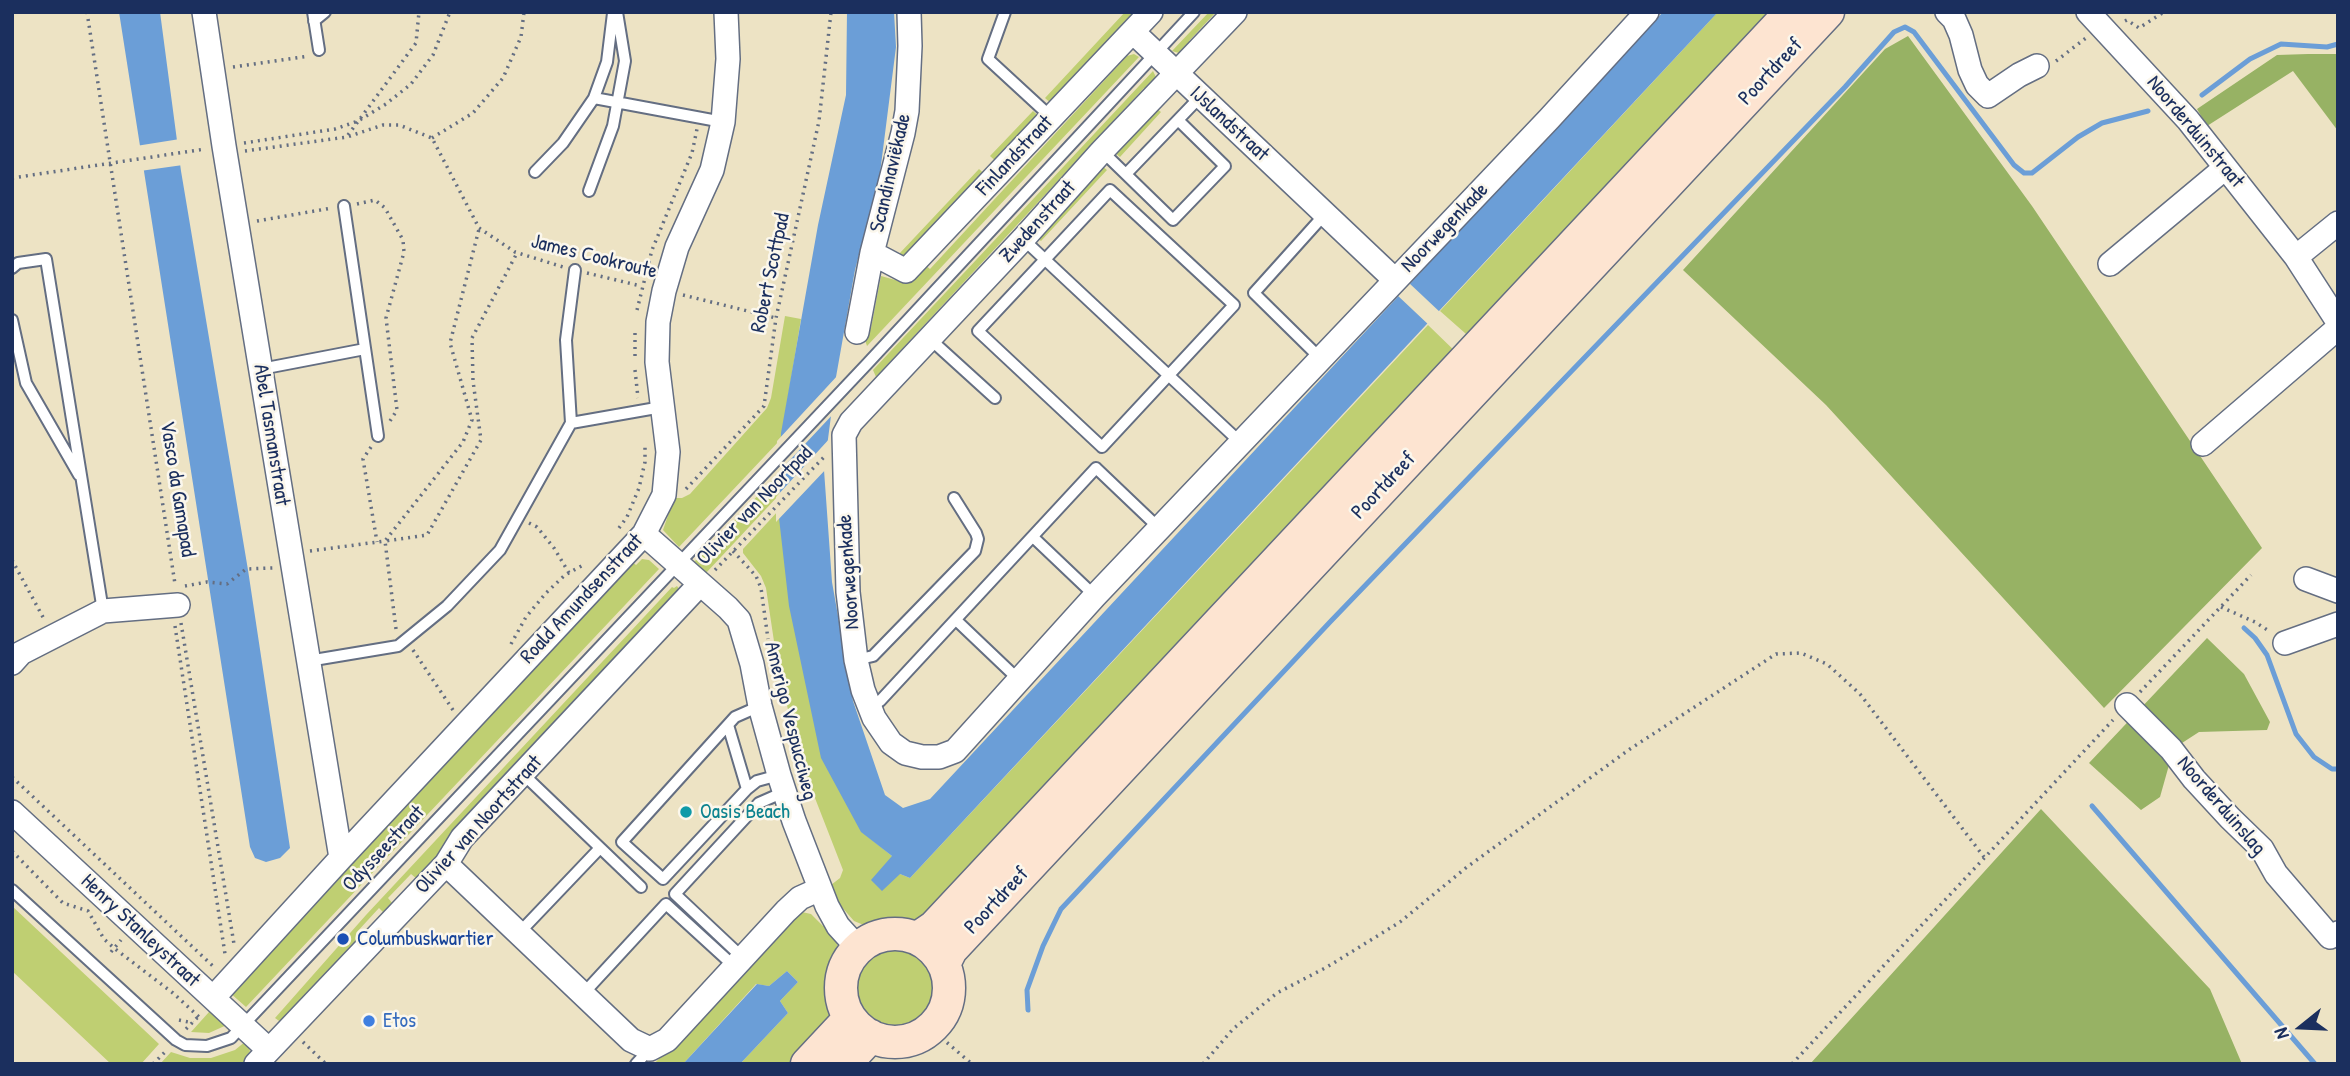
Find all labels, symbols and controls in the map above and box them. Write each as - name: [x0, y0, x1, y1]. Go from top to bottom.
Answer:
- street label: Poortdreef: [1734, 33, 1808, 111]
- street label: Noorderduinstraat: [2141, 71, 2249, 193]
- street label: IJslandstraat: [1184, 81, 1274, 167]
- street label: Scandinaviëkade: [865, 111, 917, 235]
- street label: Finlandstraat: [971, 111, 1059, 201]
- street label: Zwedenstraat: [995, 176, 1081, 268]
- street label: Noorwegenkade: [1396, 178, 1494, 278]
- street label: Robert Scottpad: [746, 211, 796, 335]
- street label: James Cookroute: [528, 229, 660, 285]
- street label: Abel Tasmanstraat: [247, 362, 295, 508]
- street label: Vasco da Gamapad: [154, 419, 200, 559]
- street label: Olivier van Noortpad: [692, 441, 818, 571]
- street label: Poortdreef: [1347, 447, 1421, 525]
- street label: Noorwegenkade: [832, 514, 866, 630]
- street label: Roald Amundsenstraat: [515, 529, 649, 669]
- street label: Amerigo Vespucciweg: [758, 639, 822, 803]
- street label: Olivier van Noortstraat: [410, 751, 548, 899]
- street label: Noorderduinslag: [2171, 751, 2271, 861]
- place label: Oasis Beach: [700, 799, 790, 825]
- street label: Odysseestraat: [338, 801, 430, 897]
- marker: Oasis Beach: [678, 804, 694, 820]
- street label: Poortdreef: [960, 862, 1034, 940]
- street label: Henry Stanleystraat: [75, 869, 205, 993]
- place label: Columbuskwartier: [357, 926, 493, 952]
- marker: Columbuskwartier: [335, 931, 351, 947]
- north arrow: [2266, 992, 2336, 1062]
- place label: Etos: [383, 1008, 416, 1034]
- marker: Etos: [361, 1013, 377, 1029]
- text: N: [2267, 1025, 2295, 1042]

